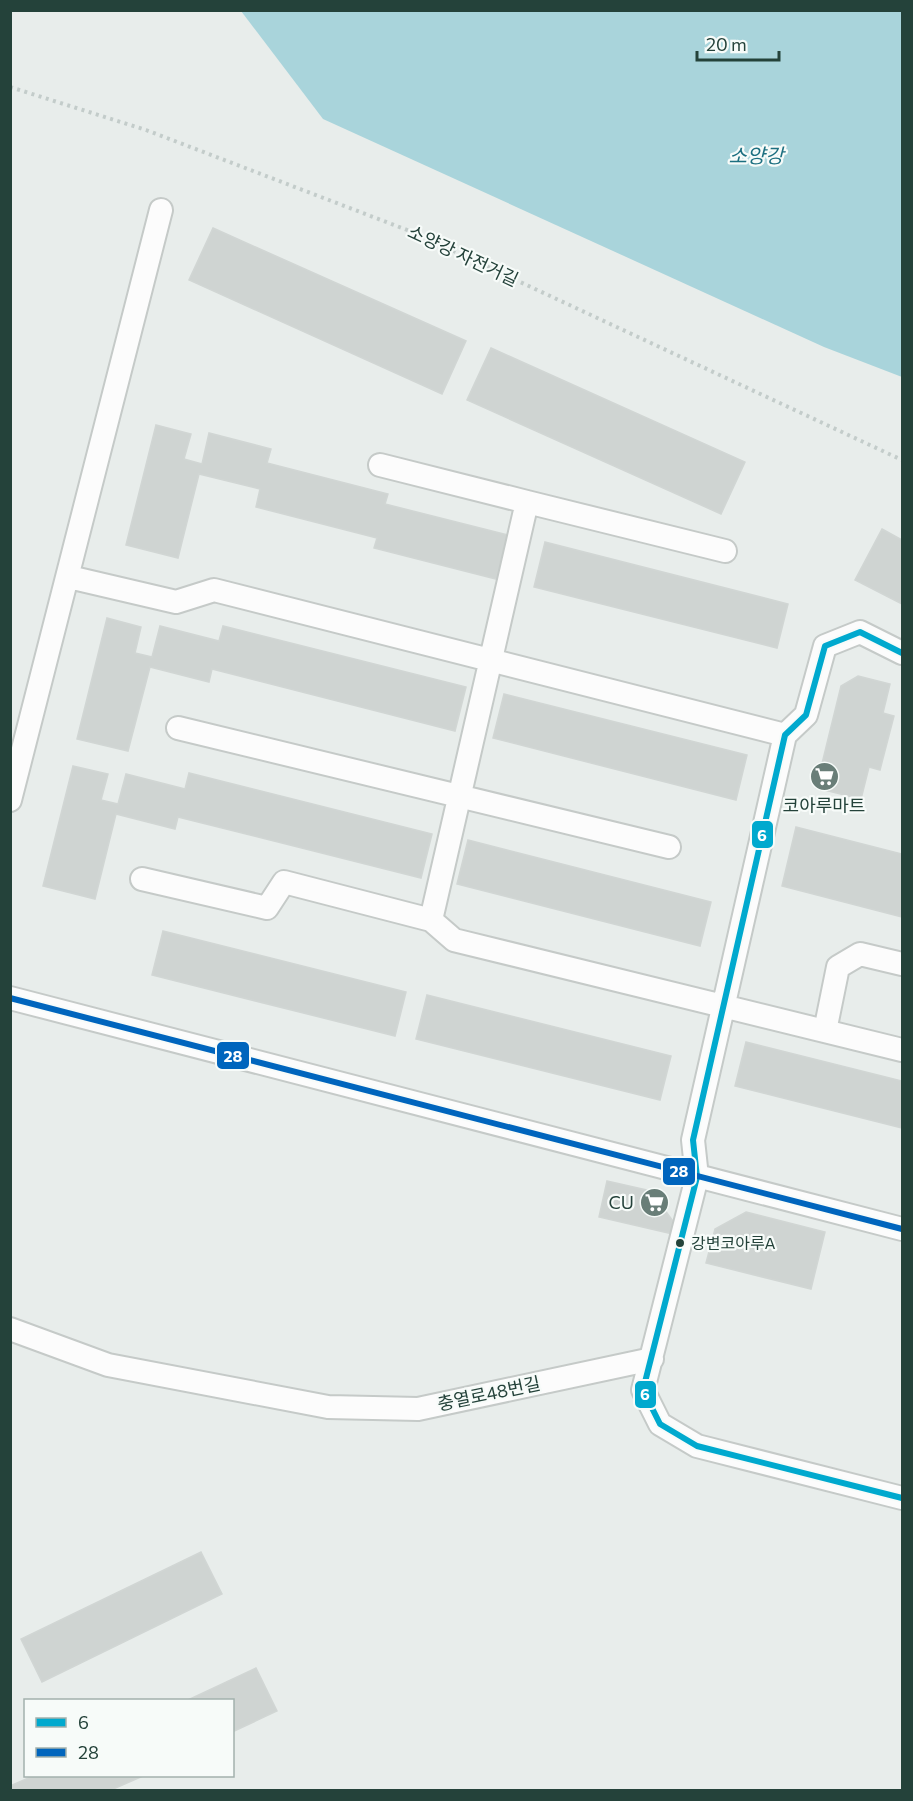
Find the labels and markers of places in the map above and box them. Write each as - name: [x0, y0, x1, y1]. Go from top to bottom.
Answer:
- supermarket icon: 코아루마트: [808, 761, 840, 793]
- place label: 코아루마트: [783, 794, 865, 816]
- supermarket icon: CU: [639, 1187, 671, 1219]
- place label: CU: [609, 1191, 634, 1213]
- place label: 강변코아루A: [691, 1233, 776, 1252]
- marker: 강변코아루A: [674, 1237, 686, 1249]

